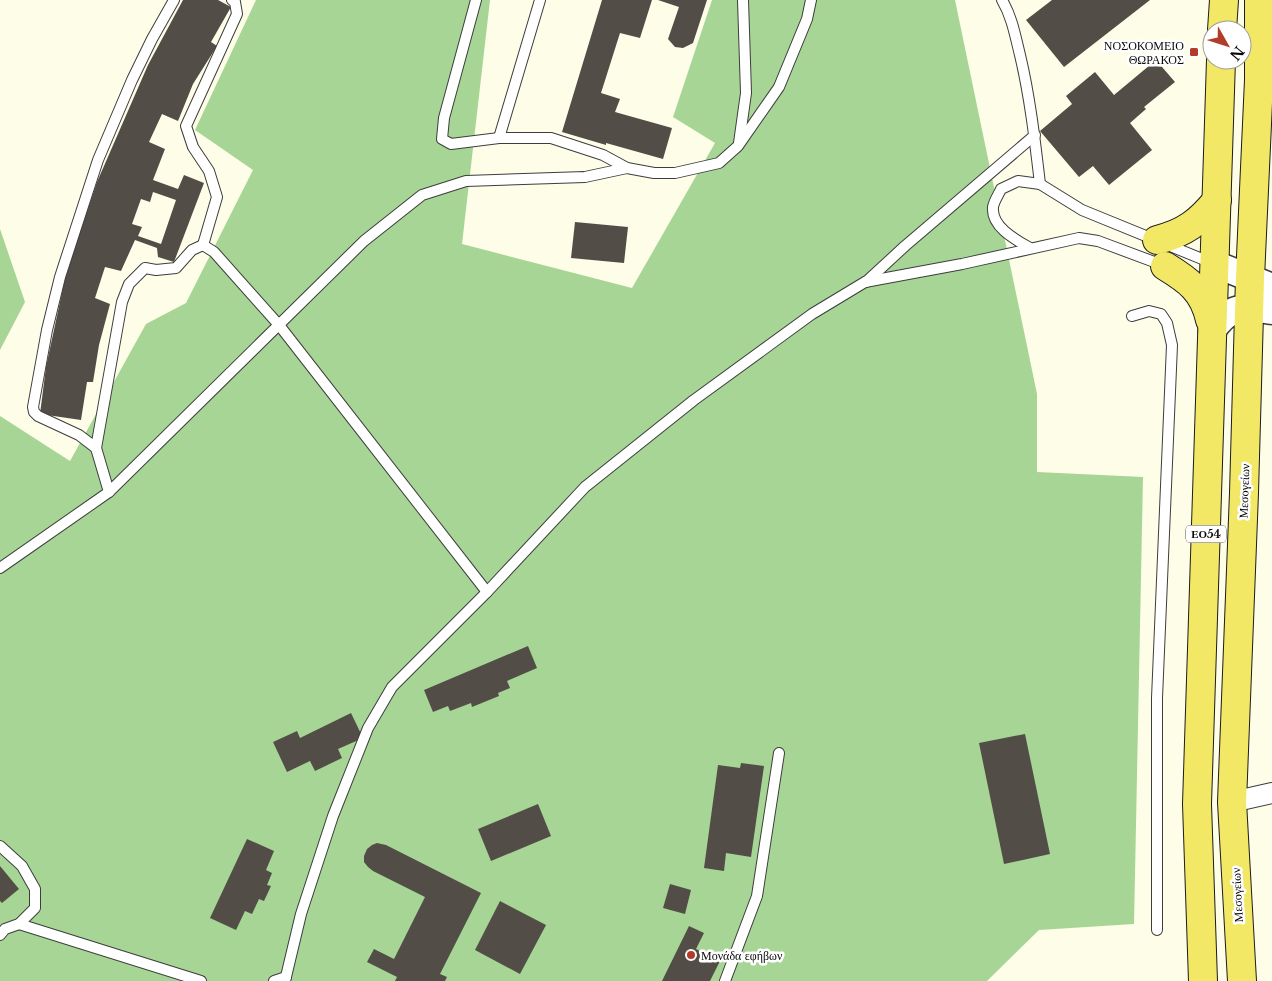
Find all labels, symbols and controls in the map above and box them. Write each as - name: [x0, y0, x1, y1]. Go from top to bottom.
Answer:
- north arrow: [1202, 20, 1252, 70]
- place label: ΝΟΣΟΚΟΜΕΙΟ ΘΩΡΑΚΟΣ: [1104, 38, 1184, 67]
- text: N: [1226, 42, 1248, 64]
- marker: ΝΟΣΟΚΟΜΕΙΟ ΘΩΡΑΚΟΣ: [1188, 46, 1200, 58]
- street label: Μεσογείων: [1236, 463, 1252, 519]
- road number: ΕΟ54: [1186, 526, 1226, 542]
- street label: Μεσογείων: [1228, 867, 1246, 923]
- place label: Μονάδα εφήβων: [701, 948, 783, 963]
- marker: Μονάδα εφήβων: [685, 949, 697, 961]

